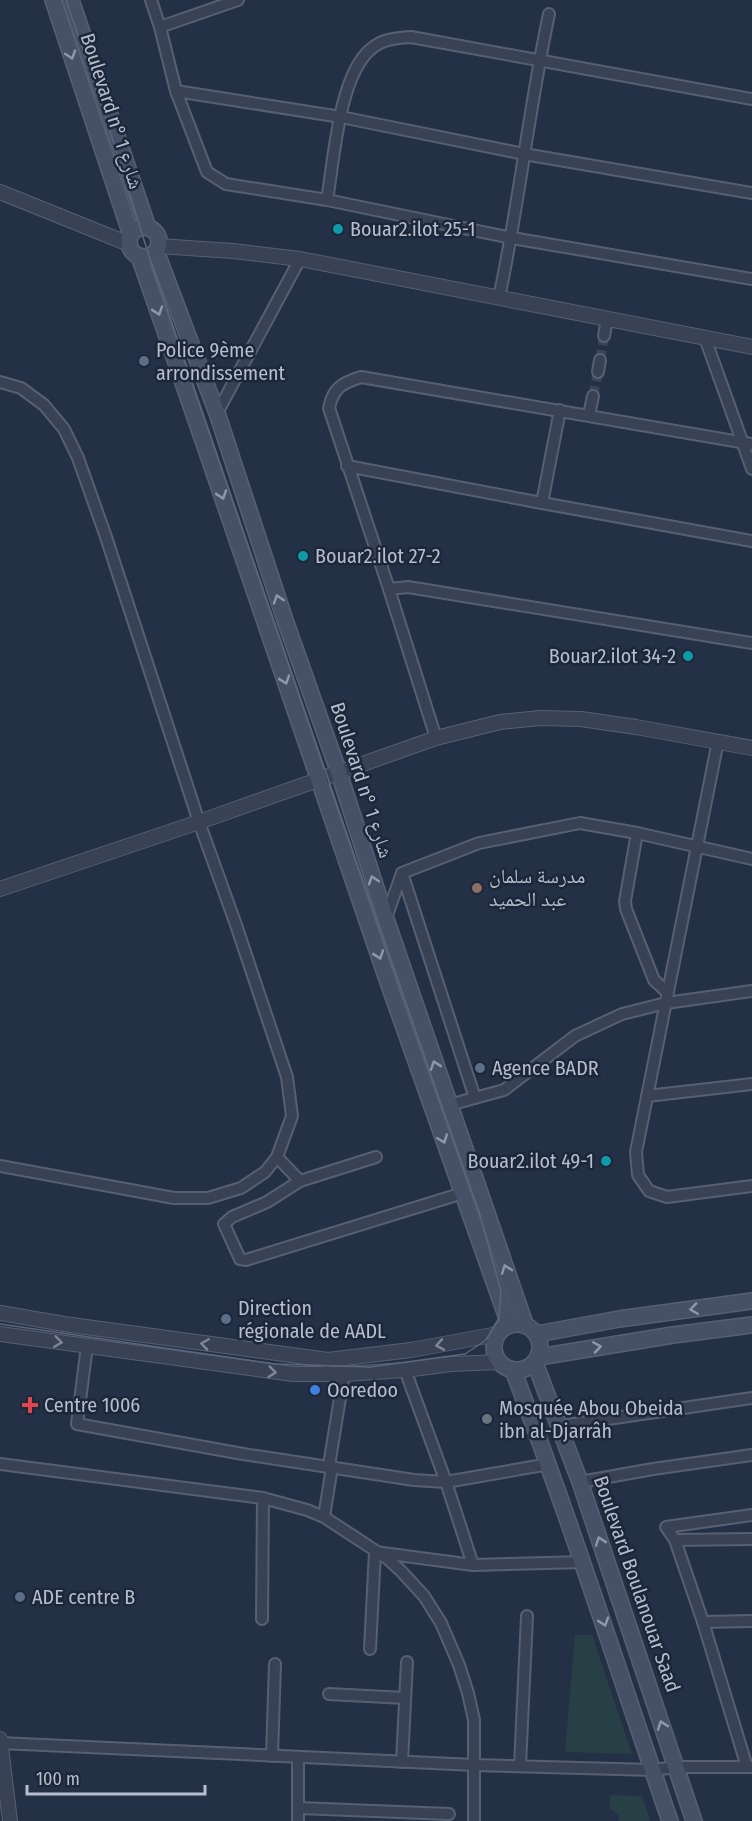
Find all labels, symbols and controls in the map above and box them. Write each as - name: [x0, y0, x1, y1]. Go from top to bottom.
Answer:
- street label: Boulevard n° شارع 1: [75, 30, 148, 192]
- one-way arrow: [64, 50, 76, 60]
- place label: Bouar2.ilot 25-1: [350, 217, 476, 241]
- marker: Bouar2.ilot 25-1: [331, 222, 345, 236]
- one-way arrow: [150, 305, 163, 316]
- place label: Police 9ème arrondissement: [156, 338, 286, 385]
- marker: Police 9ème arrondissement: [137, 354, 151, 368]
- one-way arrow: [215, 489, 228, 500]
- place label: Bouar2.ilot 27-2: [315, 544, 441, 568]
- marker: Bouar2.ilot 27-2: [296, 549, 310, 563]
- one-way arrow: [273, 594, 285, 605]
- place label: Bouar2.ilot 34-2: [549, 644, 676, 668]
- marker: Bouar2.ilot 34-2: [681, 649, 695, 663]
- one-way arrow: [278, 674, 291, 685]
- street label: Boulevard n° شارع 1: [325, 699, 398, 861]
- place label: مدرسة سلمان عبد الحميد: [489, 864, 585, 911]
- one-way arrow: [368, 875, 381, 886]
- marker: مدرسة سلمان عبد الحميد: [470, 881, 484, 895]
- one-way arrow: [371, 949, 384, 960]
- place label: Agence BADR: [492, 1056, 599, 1080]
- one-way arrow: [430, 1060, 443, 1071]
- marker: Agence BADR: [473, 1061, 487, 1075]
- one-way arrow: [436, 1133, 449, 1144]
- place label: Bouar2.ilot 49-1: [467, 1149, 594, 1173]
- marker: Bouar2.ilot 49-1: [599, 1154, 613, 1168]
- one-way arrow: [500, 1264, 513, 1275]
- place label: Direction régionale de AADL: [238, 1296, 386, 1343]
- one-way arrow: [689, 1302, 699, 1315]
- marker: Direction régionale de AADL: [219, 1312, 233, 1326]
- one-way arrow: [53, 1336, 63, 1348]
- one-way arrow: [201, 1338, 210, 1350]
- one-way arrow: [435, 1338, 445, 1351]
- one-way arrow: [592, 1342, 601, 1354]
- one-way arrow: [267, 1365, 276, 1378]
- place label: Ooredoo: [327, 1378, 398, 1402]
- marker: Ooredoo: [308, 1383, 322, 1397]
- place label: Centre 1006: [44, 1393, 140, 1417]
- marker: Centre 1006: [21, 1396, 39, 1414]
- place label: Mosquée Abou Obeida ibn al-Djarrâh: [499, 1396, 683, 1443]
- marker: Mosquée Abou Obeida ibn al-Djarrâh: [480, 1412, 494, 1426]
- street label: Boulevard Boulanouar Saad: [589, 1473, 685, 1695]
- one-way arrow: [595, 1536, 607, 1547]
- place label: ADE centre B: [32, 1585, 135, 1609]
- marker: ADE centre B: [13, 1590, 27, 1604]
- one-way arrow: [596, 1616, 609, 1627]
- one-way arrow: [657, 1721, 670, 1731]
- scale bar: [27, 1758, 206, 1796]
- text: 100 m: [36, 1768, 80, 1790]

